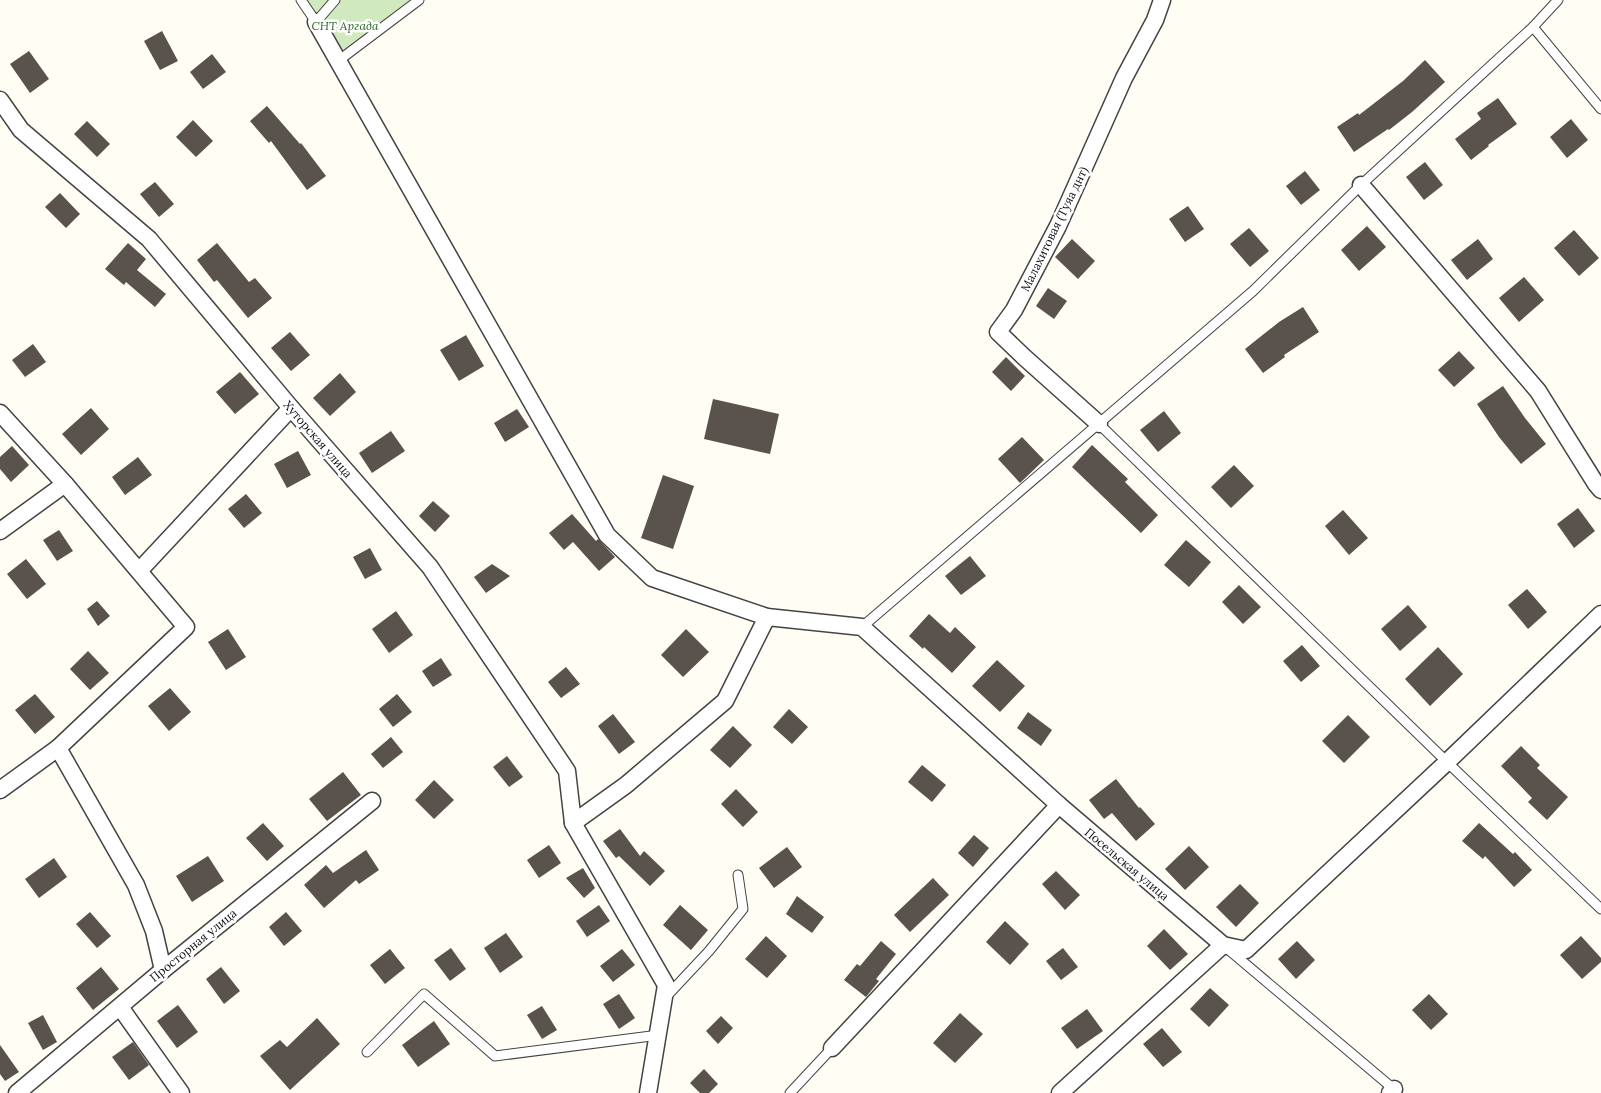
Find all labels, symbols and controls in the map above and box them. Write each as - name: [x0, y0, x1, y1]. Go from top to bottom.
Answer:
- park label: СНТ Аргада: [311, 18, 379, 33]
- street label: Малахитовая (Туяа днт): [1017, 164, 1092, 294]
- street label: Хуторская улица: [280, 397, 356, 481]
- street label: Посельская улица: [1082, 824, 1172, 904]
- street label: Просторная улица: [146, 905, 240, 985]

